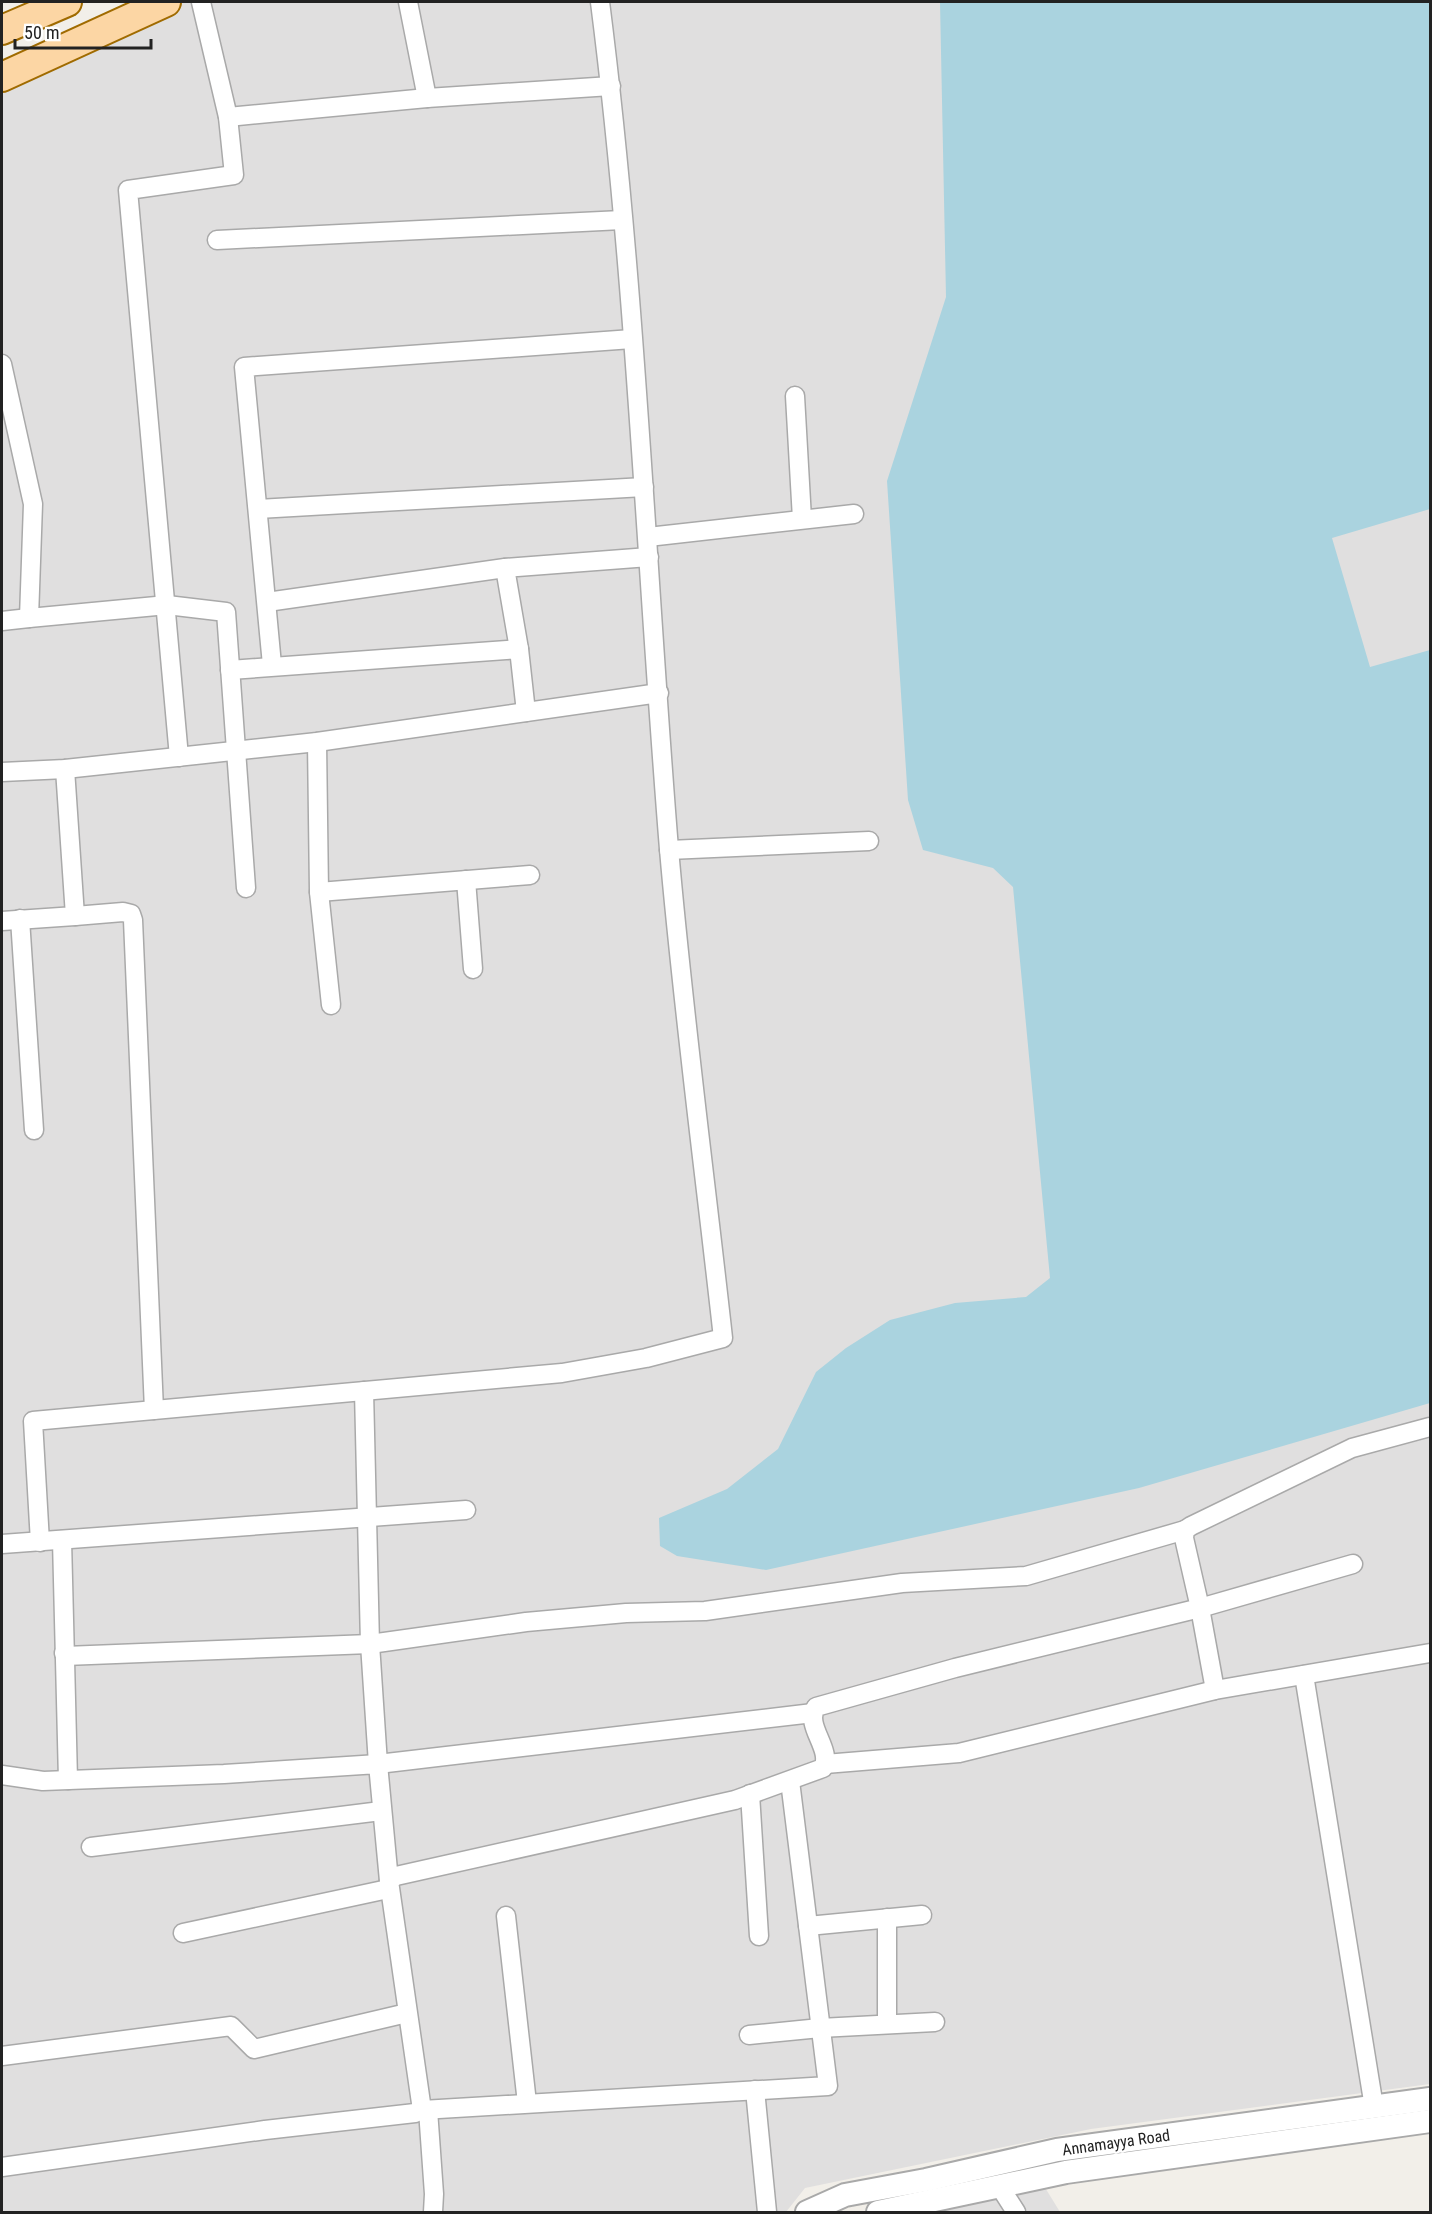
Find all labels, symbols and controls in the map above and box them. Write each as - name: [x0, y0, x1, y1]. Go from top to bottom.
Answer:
- scale bar: [15, 12, 152, 50]
- text: 50 m: [24, 22, 59, 43]
- street label: Annamayya Road: [1061, 2126, 1171, 2159]

